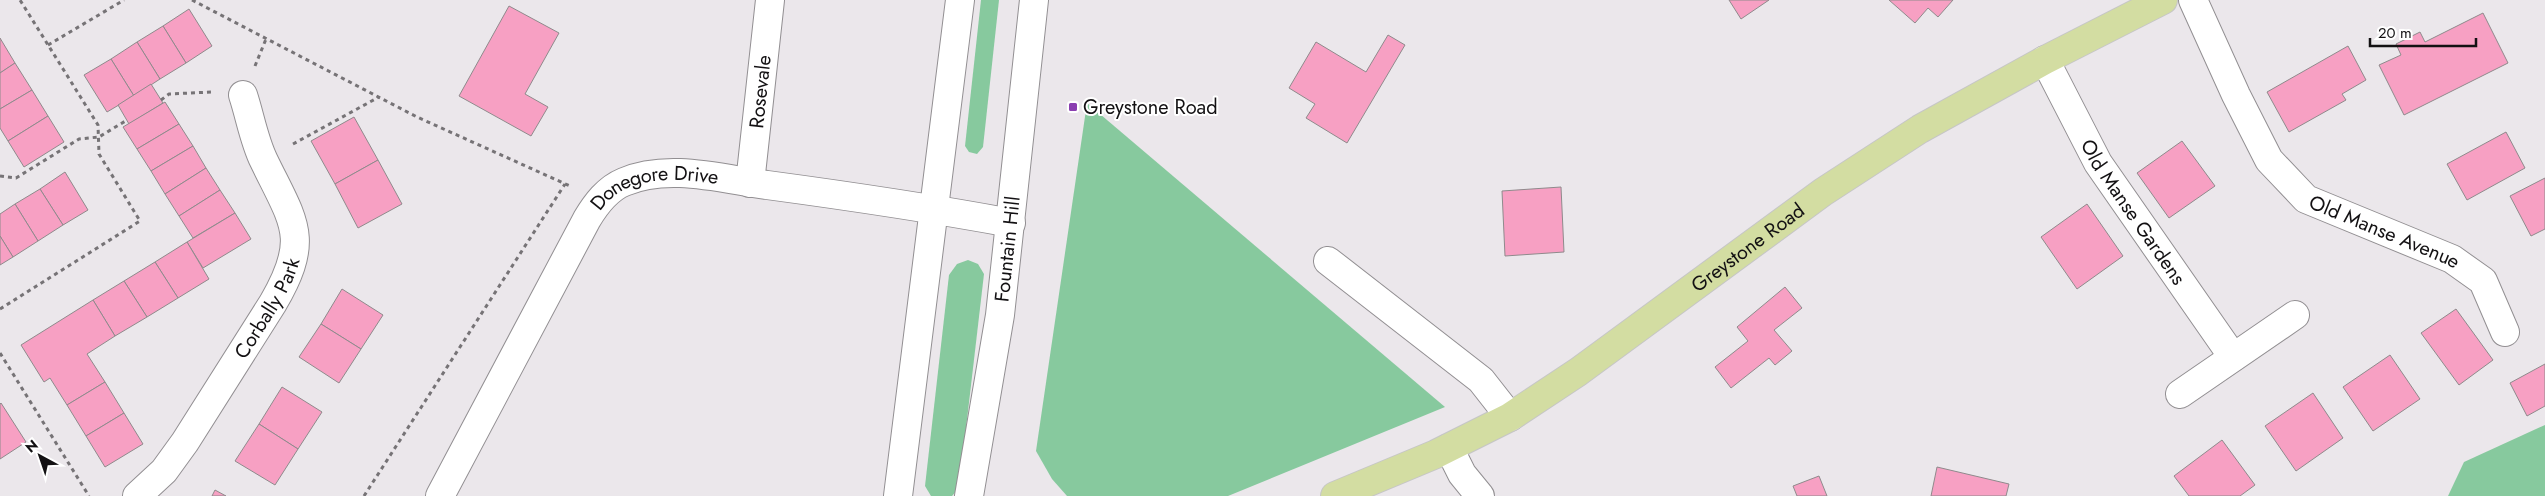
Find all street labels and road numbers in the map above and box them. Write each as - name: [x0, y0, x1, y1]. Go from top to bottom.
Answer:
- street label: Rosevale: [742, 53, 779, 130]
- street label: Old Manse Gardens: [2073, 134, 2193, 291]
- street label: Donegore Drive: [584, 159, 720, 217]
- street label: Old Manse Avenue: [2305, 188, 2466, 276]
- street label: Fountain Hill: [988, 195, 1028, 303]
- street label: Greystone Road: [1685, 196, 1811, 299]
- street label: Corbally Park: [227, 254, 307, 364]

